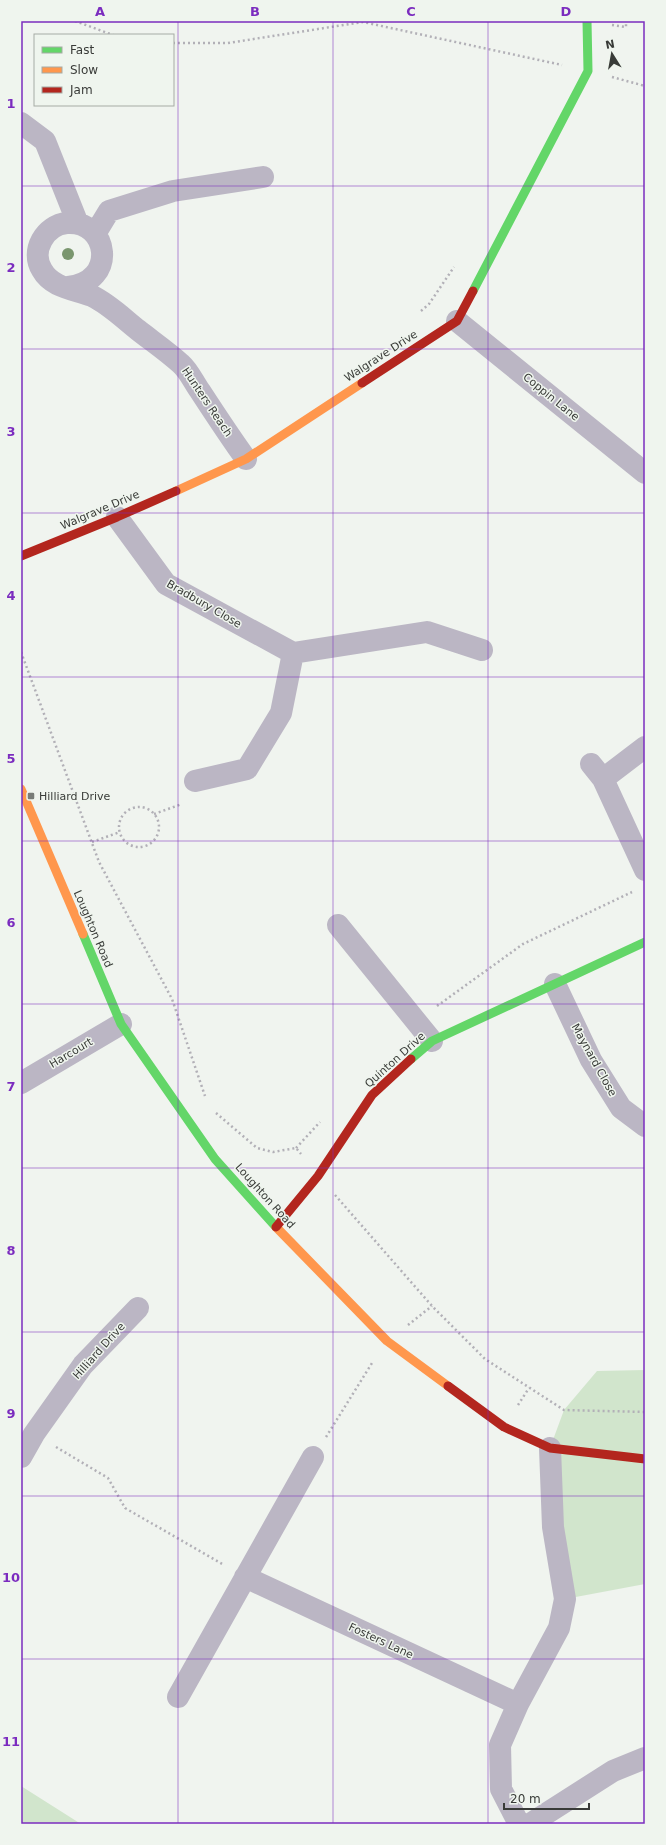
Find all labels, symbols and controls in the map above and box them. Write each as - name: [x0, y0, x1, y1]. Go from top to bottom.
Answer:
- text: A: [95, 4, 105, 19]
- text: B: [250, 4, 260, 19]
- text: C: [406, 4, 416, 19]
- text: D: [561, 4, 572, 19]
- legend: [34, 34, 174, 106]
- north arrow: [592, 34, 632, 74]
- text: N: [604, 37, 616, 52]
- text: Fast: [70, 43, 94, 57]
- text: Slow: [70, 63, 98, 77]
- text: Jam: [69, 83, 93, 97]
- text: 1: [6, 96, 16, 111]
- text: 2: [6, 260, 16, 275]
- street label: Walgrave Drive: [342, 327, 420, 384]
- street label: Hunters Reach: [179, 365, 235, 439]
- street label: Coppin Lane: [520, 370, 582, 424]
- text: 3: [6, 424, 16, 439]
- street label: Walgrave Drive: [59, 487, 142, 532]
- street label: Bradbury Close: [164, 577, 244, 631]
- text: 4: [6, 588, 16, 603]
- text: 5: [6, 751, 16, 766]
- place label: Hilliard Drive: [39, 790, 111, 803]
- marker: Hilliard Drive: [26, 791, 36, 801]
- street label: Loughton Road: [71, 888, 115, 970]
- text: 6: [6, 915, 16, 930]
- street label: Maynard Close: [569, 1021, 619, 1099]
- street label: Quinton Drive: [362, 1029, 428, 1090]
- street label: Harcourt: [47, 1035, 95, 1071]
- text: 7: [6, 1079, 16, 1094]
- street label: Loughton Road: [232, 1161, 298, 1231]
- text: 8: [6, 1243, 16, 1258]
- street label: Hilliard Drive: [70, 1320, 128, 1382]
- text: 9: [6, 1406, 16, 1421]
- text: 10: [2, 1570, 20, 1585]
- street label: Fosters Lane: [347, 1620, 416, 1662]
- text: 11: [2, 1734, 20, 1749]
- scale bar: [504, 1785, 589, 1811]
- text: 20 m: [510, 1792, 541, 1806]

